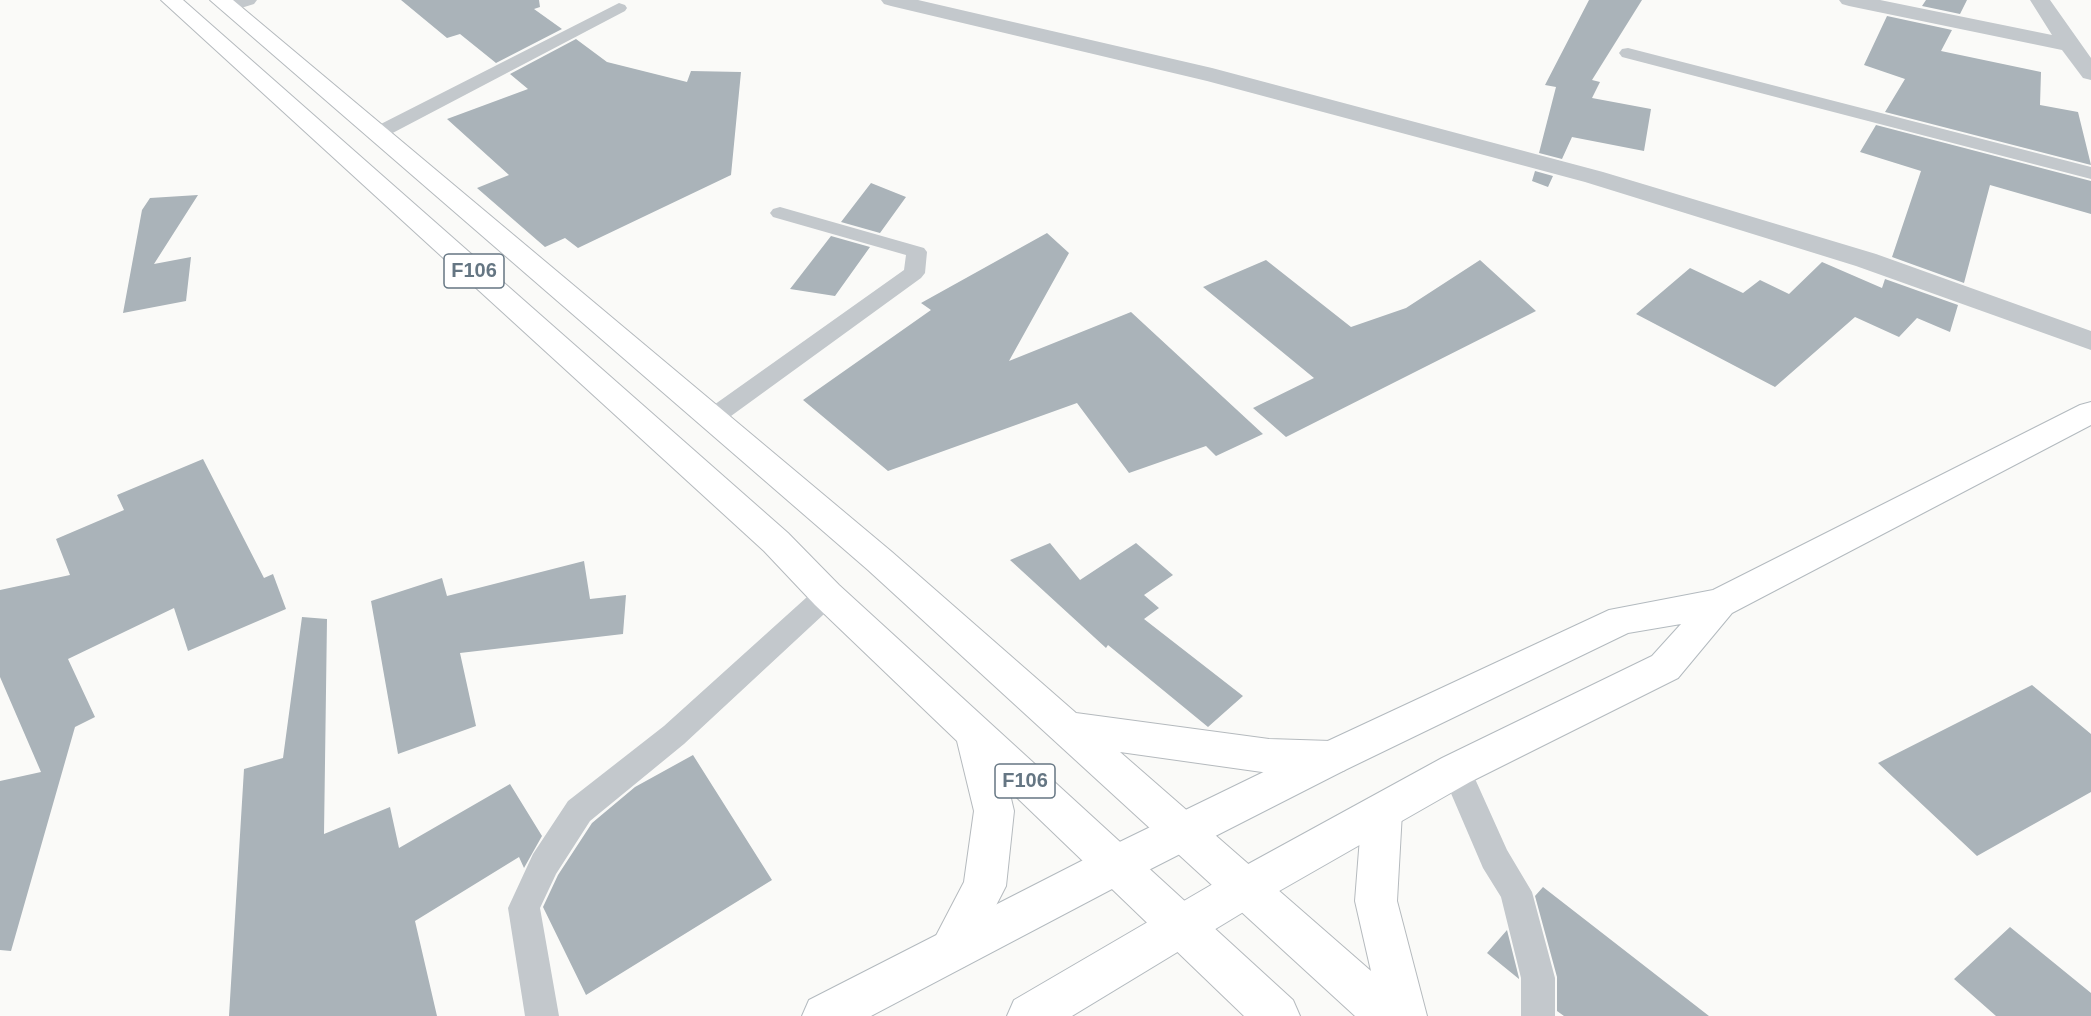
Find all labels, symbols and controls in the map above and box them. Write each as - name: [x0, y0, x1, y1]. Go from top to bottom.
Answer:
- road number: F106: [444, 254, 504, 288]
- road number: F106: [995, 764, 1055, 798]

